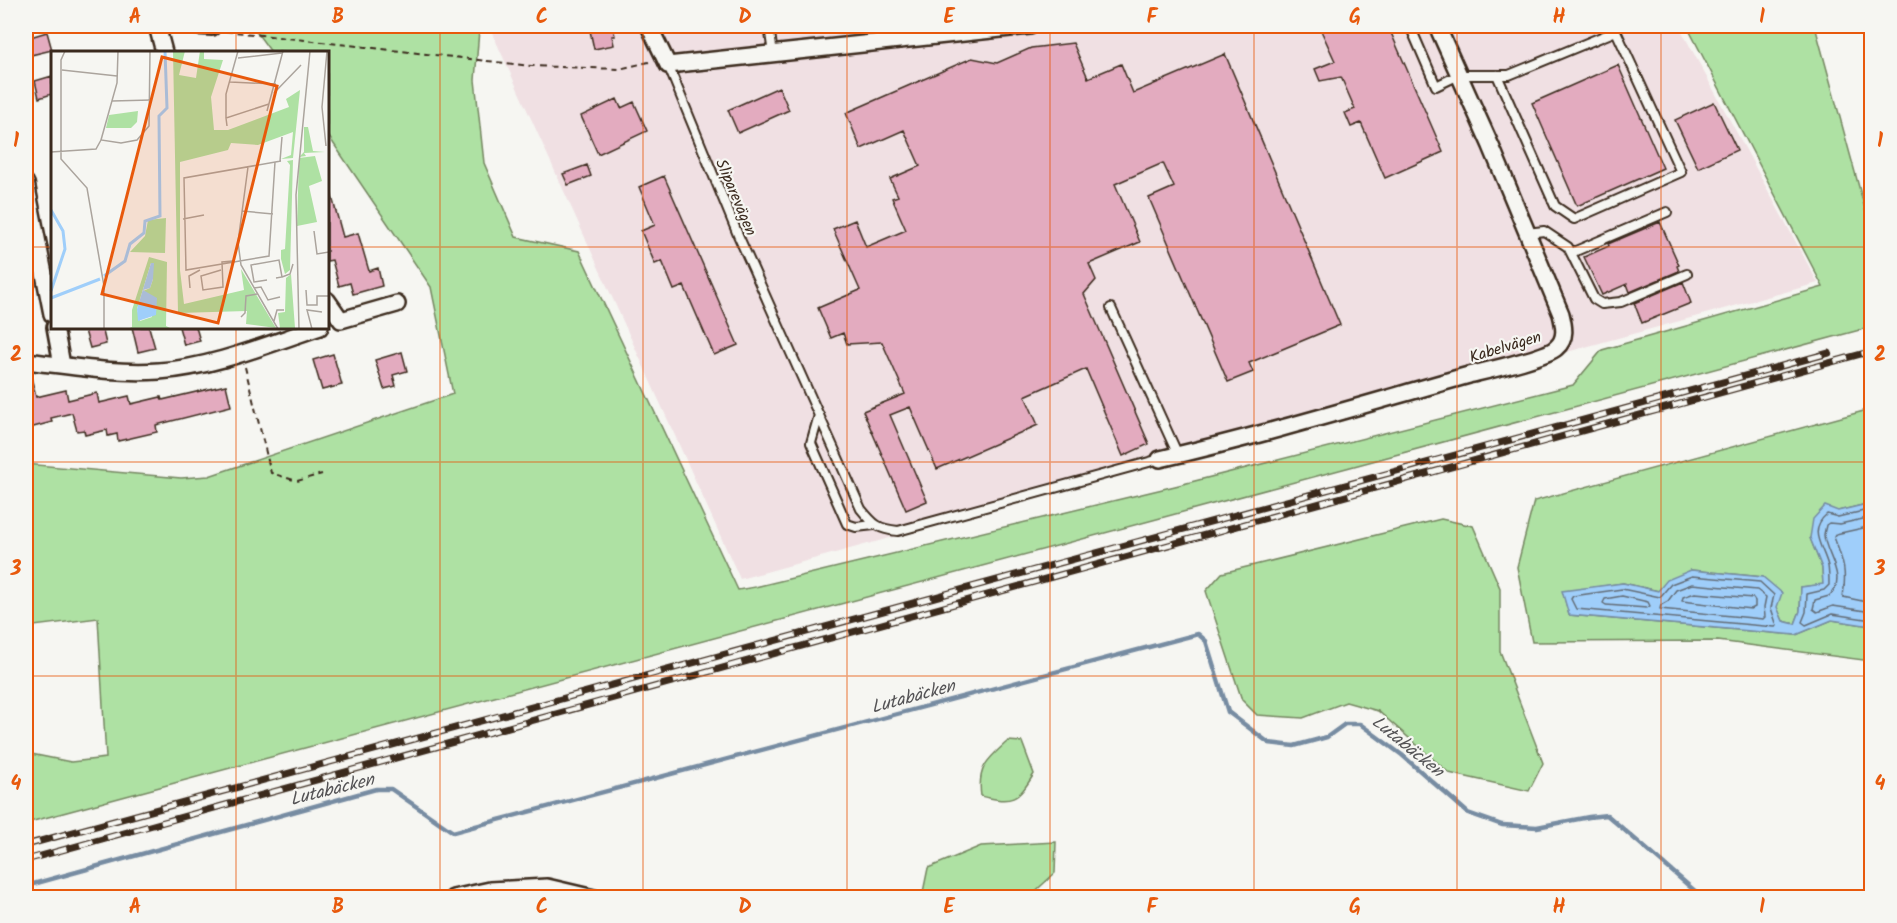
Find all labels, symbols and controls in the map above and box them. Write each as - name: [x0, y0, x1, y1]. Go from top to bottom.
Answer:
- text: A: [129, 2, 141, 34]
- text: B: [332, 2, 344, 34]
- text: C: [536, 2, 548, 34]
- text: D: [738, 2, 752, 34]
- text: E: [943, 2, 955, 34]
- text: F: [1147, 2, 1159, 34]
- text: G: [1349, 2, 1361, 34]
- text: H: [1552, 2, 1566, 34]
- text: I: [1759, 2, 1765, 34]
- inset map: [51, 51, 328, 328]
- text: 1: [13, 126, 19, 158]
- text: 1: [1877, 126, 1883, 158]
- street label: Sliparevägen: [708, 155, 763, 240]
- street label: Kabelvägen: [1466, 325, 1545, 370]
- text: 2: [10, 340, 22, 372]
- text: 2: [1874, 340, 1886, 372]
- text: 3: [10, 554, 22, 586]
- text: 3: [1874, 554, 1886, 586]
- water label: Lutabäcken: [868, 672, 960, 723]
- water label: Lutabäcken: [1365, 709, 1451, 786]
- water label: Lutabäcken: [287, 766, 379, 815]
- text: 4: [11, 769, 22, 801]
- text: 4: [1875, 769, 1886, 801]
- text: A: [129, 892, 141, 923]
- text: B: [332, 892, 344, 923]
- text: C: [536, 892, 548, 923]
- text: D: [738, 892, 752, 923]
- text: E: [943, 892, 955, 923]
- text: F: [1147, 892, 1159, 923]
- text: G: [1349, 892, 1361, 923]
- text: H: [1552, 892, 1566, 923]
- text: I: [1759, 892, 1765, 923]

